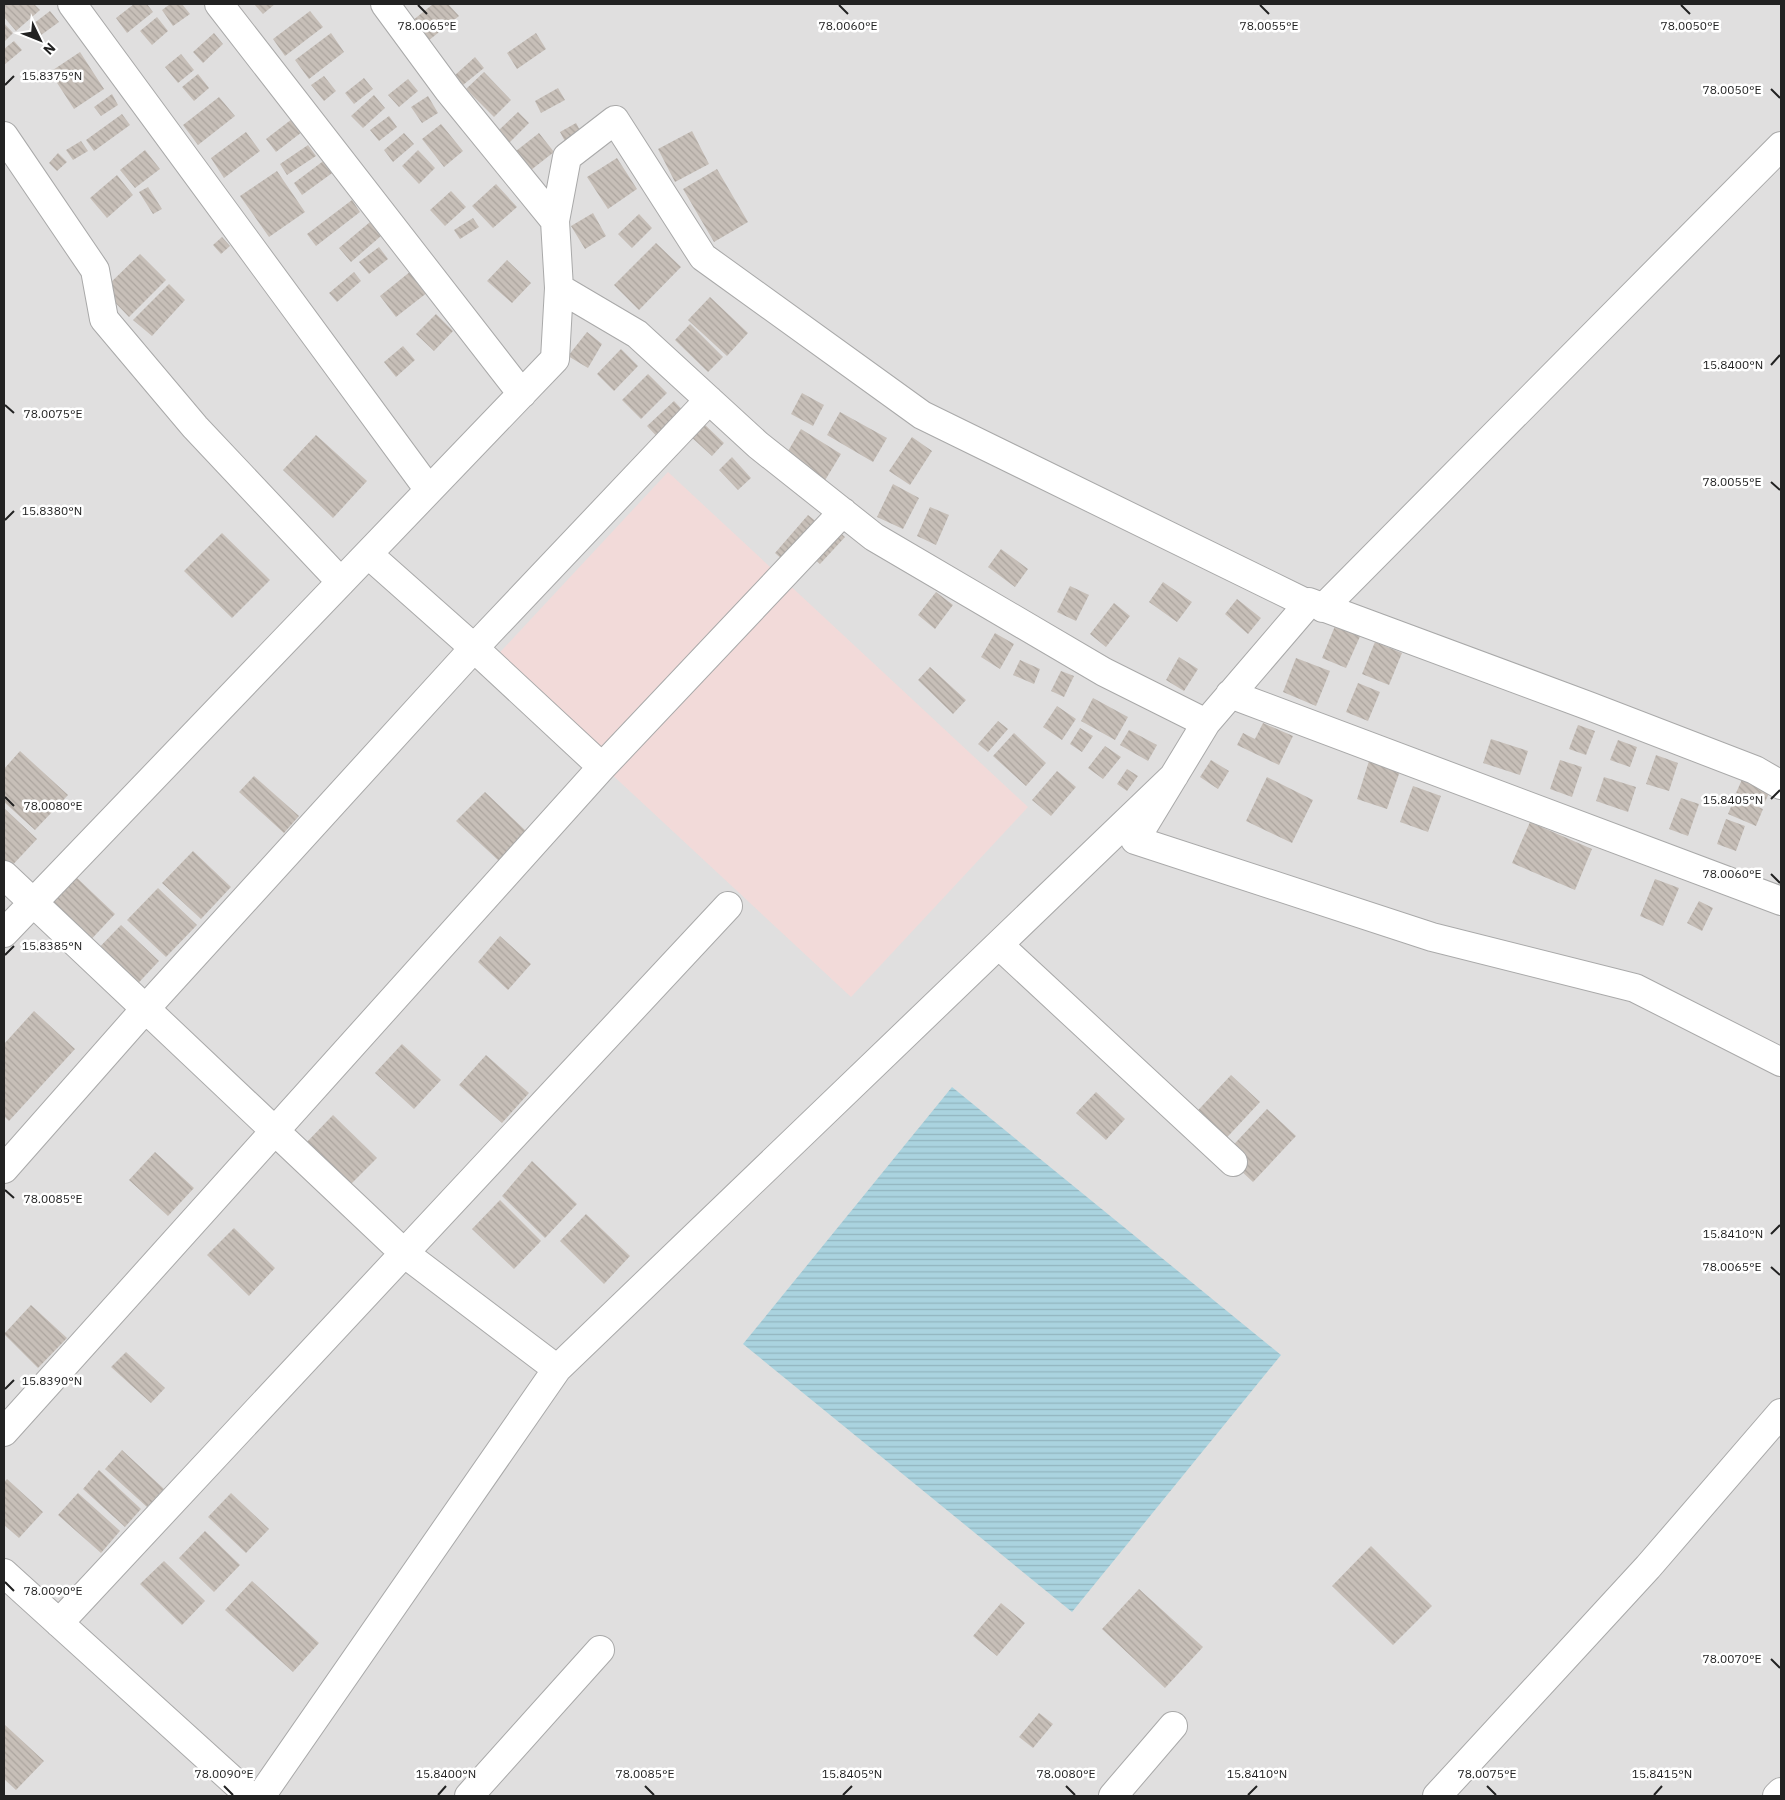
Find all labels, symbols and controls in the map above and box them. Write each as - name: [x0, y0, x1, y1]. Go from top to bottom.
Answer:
- north arrow: [15, 15, 65, 65]
- text: 78.0065°E: [397, 18, 457, 33]
- text: 78.0060°E: [818, 18, 878, 33]
- text: 78.0055°E: [1239, 18, 1299, 33]
- text: 78.0050°E: [1660, 18, 1720, 33]
- text: N: [39, 39, 60, 59]
- text: 15.8375°N: [22, 68, 82, 83]
- text: 78.0050°E: [1702, 82, 1762, 97]
- text: 15.8400°N: [1703, 357, 1763, 372]
- text: 78.0075°E: [23, 406, 83, 421]
- text: 78.0055°E: [1702, 474, 1762, 489]
- text: 15.8380°N: [22, 503, 82, 518]
- text: 15.8405°N: [1703, 792, 1763, 807]
- text: 78.0080°E: [23, 798, 83, 813]
- text: 78.0060°E: [1702, 866, 1762, 881]
- text: 15.8385°N: [22, 938, 82, 953]
- text: 78.0085°E: [23, 1191, 83, 1206]
- text: 15.8410°N: [1703, 1226, 1763, 1241]
- text: 78.0065°E: [1702, 1259, 1762, 1274]
- text: 15.8390°N: [22, 1373, 82, 1388]
- text: 78.0090°E: [23, 1583, 83, 1598]
- text: 78.0070°E: [1702, 1651, 1762, 1666]
- text: 78.0090°E: [194, 1766, 254, 1781]
- text: 15.8400°N: [416, 1766, 476, 1781]
- text: 78.0085°E: [615, 1766, 675, 1781]
- text: 15.8405°N: [822, 1766, 882, 1781]
- text: 78.0080°E: [1036, 1766, 1096, 1781]
- text: 15.8410°N: [1227, 1766, 1287, 1781]
- text: 78.0075°E: [1457, 1766, 1517, 1781]
- text: 15.8415°N: [1632, 1766, 1692, 1781]

